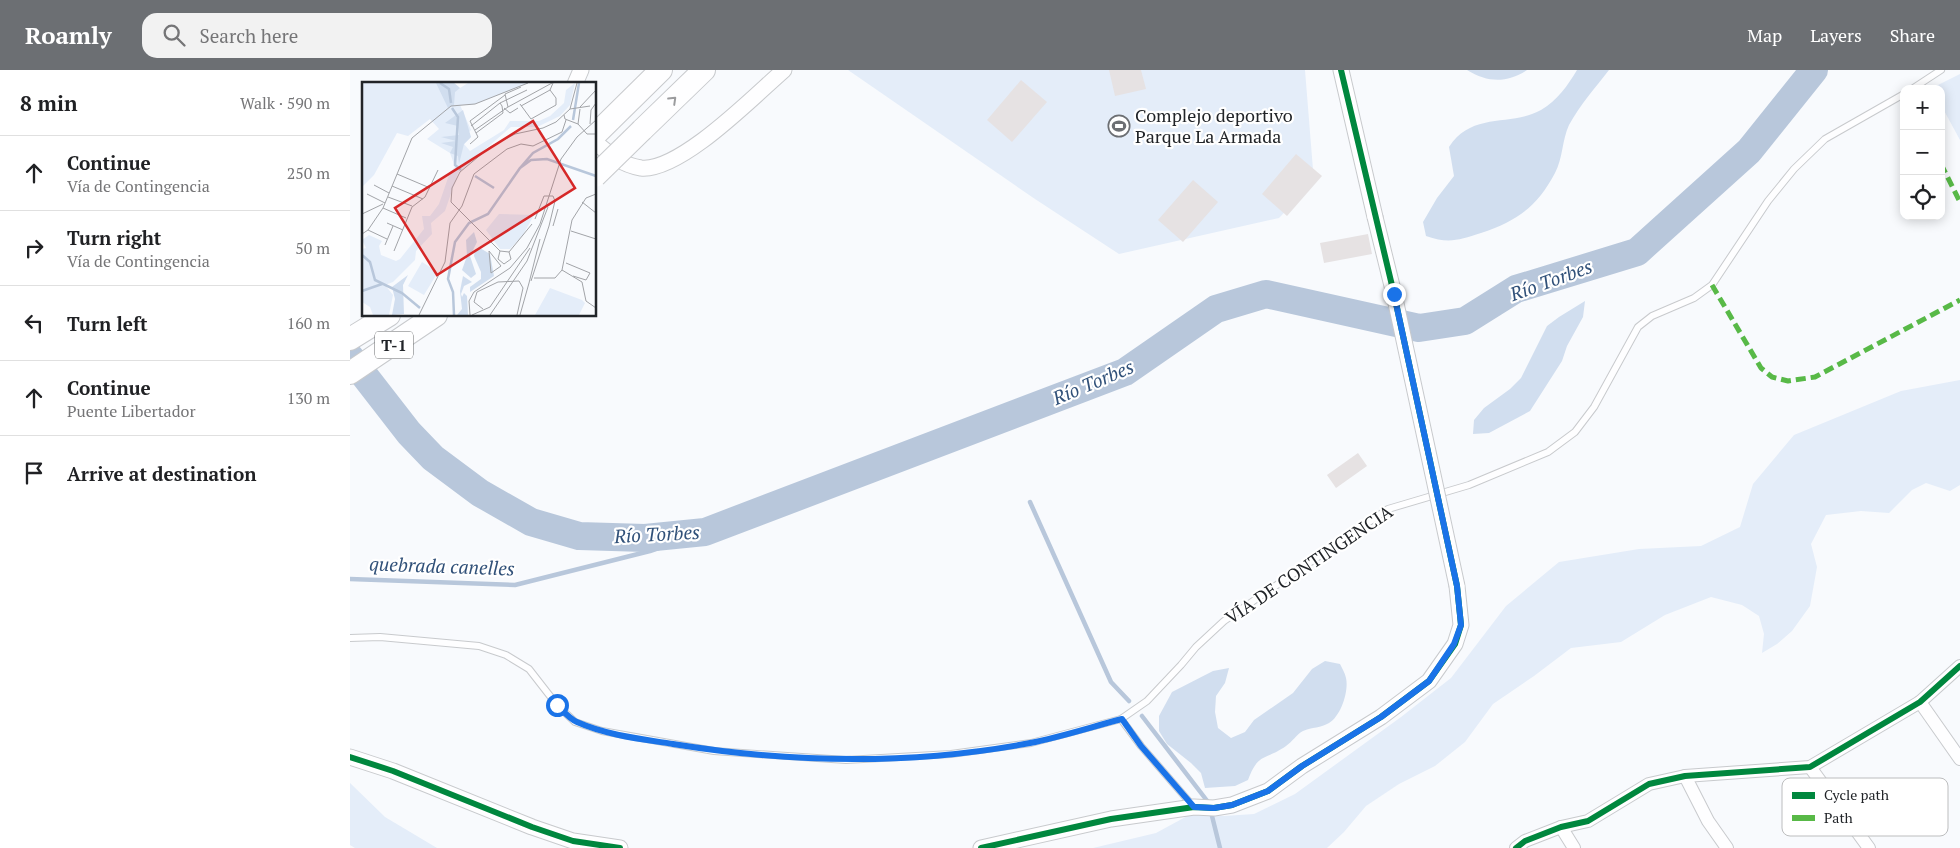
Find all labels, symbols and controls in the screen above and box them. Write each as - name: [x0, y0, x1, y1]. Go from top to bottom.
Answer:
- search box: [142, 13, 492, 58]
- text: Roamly: [25, 19, 112, 51]
- icon: search: [160, 21, 188, 49]
- text: Search here: [200, 23, 298, 48]
- text: Map: [1747, 23, 1782, 47]
- text: Layers: [1810, 23, 1862, 47]
- text: Share: [1890, 23, 1935, 47]
- inset map: [362, 82, 596, 316]
- map controls: [1900, 85, 1945, 220]
- button: +: [1900, 85, 1945, 130]
- text: 8 min: [20, 89, 77, 117]
- text: Walk · 590 m: [240, 92, 330, 114]
- one-way arrow: [667, 97, 676, 106]
- place label: Complejo deportivo Parque La Armada: [1135, 103, 1293, 148]
- sports icon: Complejo deportivo Parque La Armada: [1107, 114, 1131, 138]
- button: −: [1900, 130, 1945, 175]
- text: Continue: [67, 150, 151, 175]
- icon: ahead: [20, 159, 48, 187]
- text: 250 m: [287, 162, 330, 184]
- text: Vía de Contingencia: [67, 175, 210, 197]
- button: locate: [1900, 175, 1945, 220]
- text: Turn right: [67, 225, 161, 250]
- icon: right: [20, 234, 48, 262]
- text: 50 m: [295, 237, 330, 259]
- text: Vía de Contingencia: [67, 250, 210, 272]
- water label: Río Torbes: [1505, 253, 1596, 306]
- route end: [1383, 283, 1406, 306]
- icon: left: [20, 309, 48, 337]
- text: Turn left: [67, 311, 148, 336]
- text: 160 m: [287, 312, 330, 334]
- road number: T-1: [375, 332, 413, 358]
- water label: Río Torbes: [1047, 353, 1137, 410]
- text: Continue: [67, 375, 151, 400]
- icon: ahead: [20, 384, 48, 412]
- text: 130 m: [287, 387, 330, 409]
- text: Puente Libertador: [67, 400, 196, 422]
- icon: arrive: [20, 459, 48, 487]
- text: Arrive at destination: [67, 461, 256, 486]
- street label: VÍA DE CONTINGENCIA: [1220, 499, 1397, 629]
- water label: Río Torbes: [612, 519, 701, 548]
- water label: quebrada canelles: [369, 550, 515, 581]
- route start: [546, 694, 569, 717]
- legend: [1782, 778, 1948, 836]
- text: Cycle path: [1824, 785, 1889, 804]
- text: Path: [1824, 808, 1853, 827]

